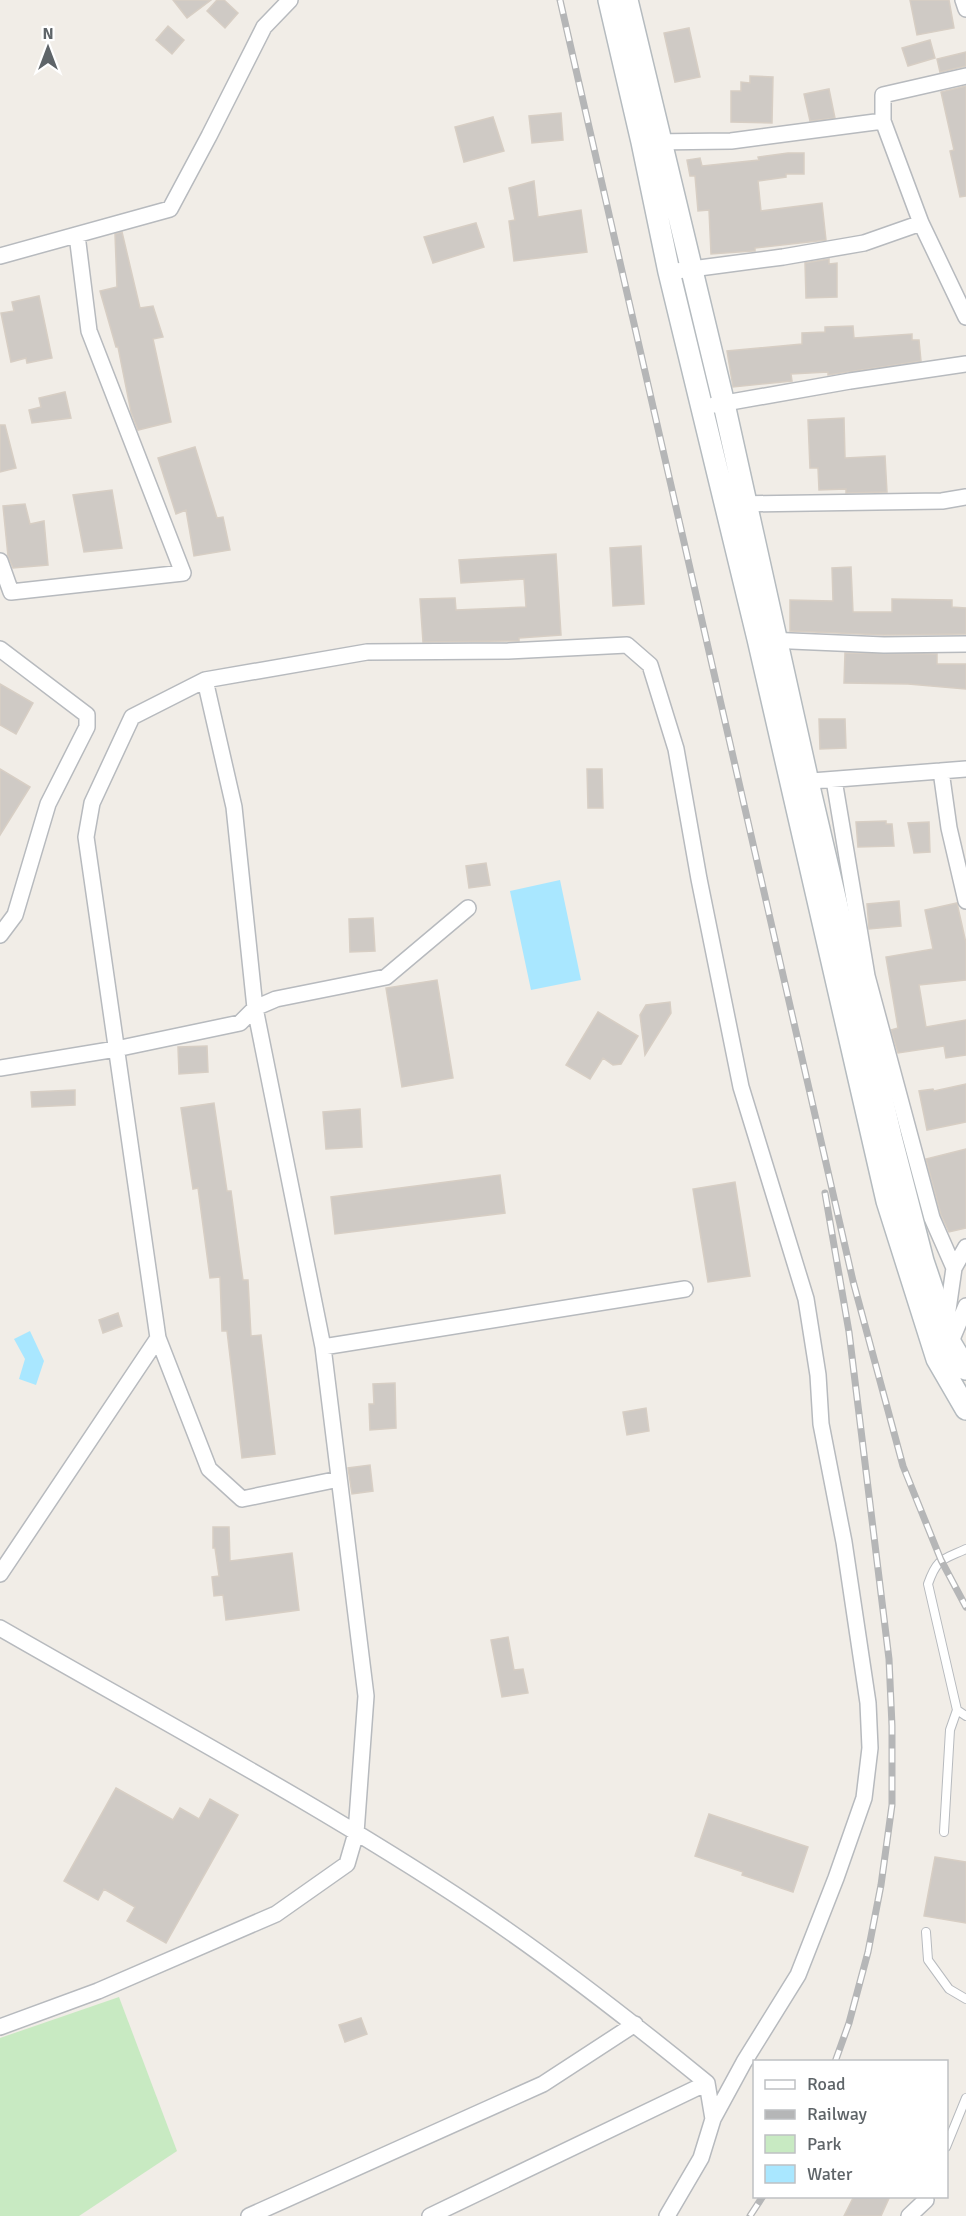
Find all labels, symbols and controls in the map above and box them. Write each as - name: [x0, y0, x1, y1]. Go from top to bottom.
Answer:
- north arrow: [18, 18, 78, 78]
- text: N: [42, 24, 54, 44]
- legend: [753, 2060, 948, 2198]
- text: Road: [807, 2073, 846, 2095]
- text: Railway: [807, 2103, 868, 2125]
- text: Park: [807, 2133, 842, 2155]
- text: Water: [807, 2163, 853, 2185]

